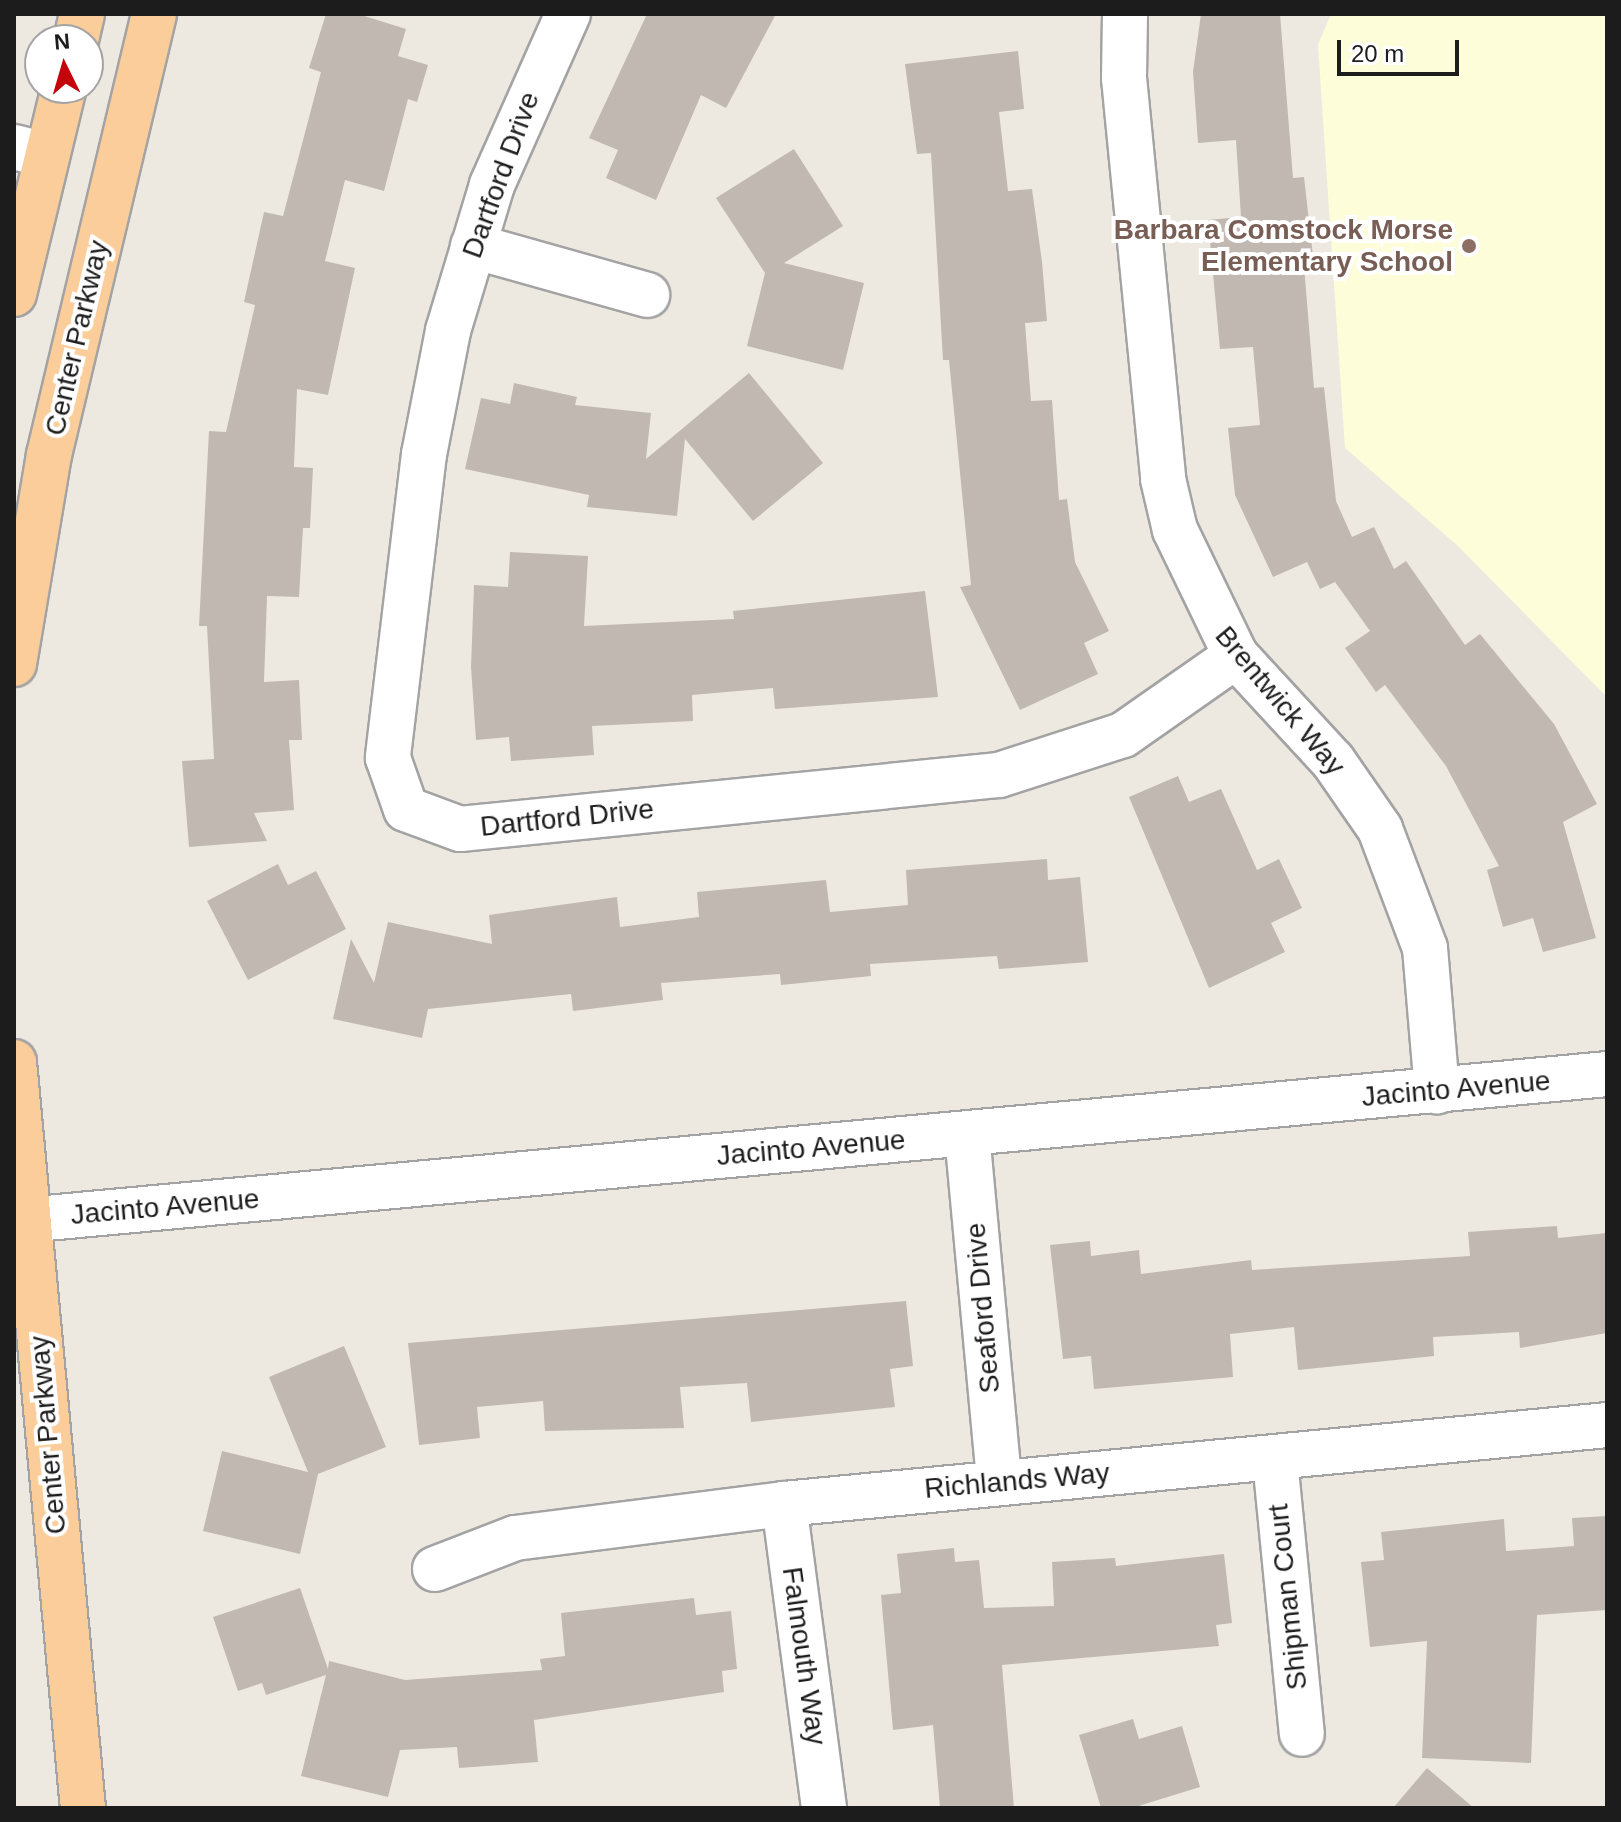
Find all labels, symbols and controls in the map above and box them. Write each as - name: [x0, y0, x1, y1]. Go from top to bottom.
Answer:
- north arrow: [24, 24, 104, 104]
- scale bar: [1341, 24, 1463, 74]
- text: N: [53, 28, 71, 55]
- text: 20 m: [1351, 40, 1404, 67]
- street label: Dartford Drive: [455, 87, 547, 263]
- place label: Barbara Comstock Morse Elementary School: [1114, 213, 1453, 279]
- street label: Center Parkway: [38, 237, 116, 439]
- marker: Barbara Comstock Morse Elementary School: [1460, 237, 1478, 255]
- street label: Brentwick Way: [1208, 620, 1352, 782]
- street label: Dartford Drive: [479, 792, 655, 844]
- street label: Jacinto Avenue: [1359, 1064, 1553, 1114]
- street label: Jacinto Avenue: [714, 1123, 908, 1173]
- street label: Jacinto Avenue: [68, 1182, 262, 1232]
- street label: Seaford Drive: [959, 1221, 1007, 1395]
- street label: Center Parkway: [23, 1334, 73, 1536]
- street label: Richlands Way: [923, 1456, 1111, 1506]
- street label: Shipman Court: [1262, 1502, 1314, 1692]
- street label: Falmouth Way: [775, 1565, 833, 1747]

